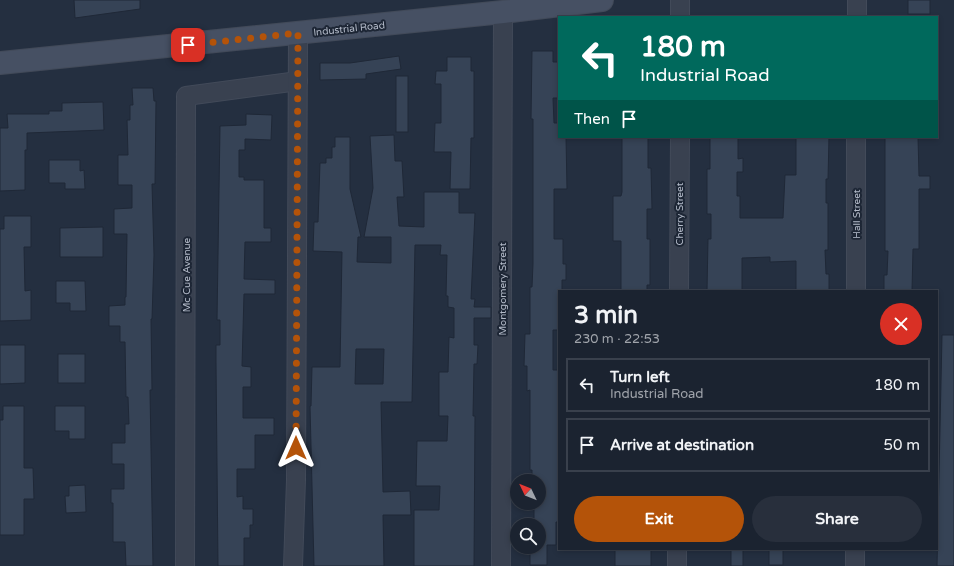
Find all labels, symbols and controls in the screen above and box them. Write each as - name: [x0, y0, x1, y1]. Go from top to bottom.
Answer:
- street label: Industrial Road: [313, 19, 386, 39]
- pin: [171, 28, 205, 62]
- text: 180 m: [640, 30, 726, 64]
- icon: left: [574, 32, 626, 84]
- icon: arrive: [177, 34, 199, 56]
- text: Industrial Road: [640, 64, 770, 86]
- icon: arrive: [618, 108, 640, 130]
- text: Then: [574, 110, 610, 128]
- street label: Cherry Street: [674, 182, 686, 245]
- street label: Hall Street: [851, 189, 863, 239]
- street label: Mc Cue Avenue: [181, 237, 193, 312]
- street label: Montgomery Street: [497, 242, 509, 335]
- text: 3 min: [574, 301, 638, 330]
- button: close: [880, 303, 922, 345]
- text: 230 m · 22:53: [574, 331, 660, 347]
- text: Turn left: [610, 368, 670, 386]
- icon: left: [576, 374, 598, 396]
- text: 180 m: [874, 376, 920, 394]
- text: Industrial Road: [610, 386, 704, 402]
- position arrow: [275, 427, 317, 469]
- icon: arrive: [576, 434, 598, 456]
- text: Arrive at destination: [610, 436, 754, 454]
- text: 50 m: [883, 436, 920, 454]
- north arrow: [510, 474, 546, 510]
- map controls: [510, 474, 546, 554]
- button: Exit: [574, 496, 744, 542]
- button: Share: [752, 496, 922, 542]
- button: search: [510, 518, 546, 554]

